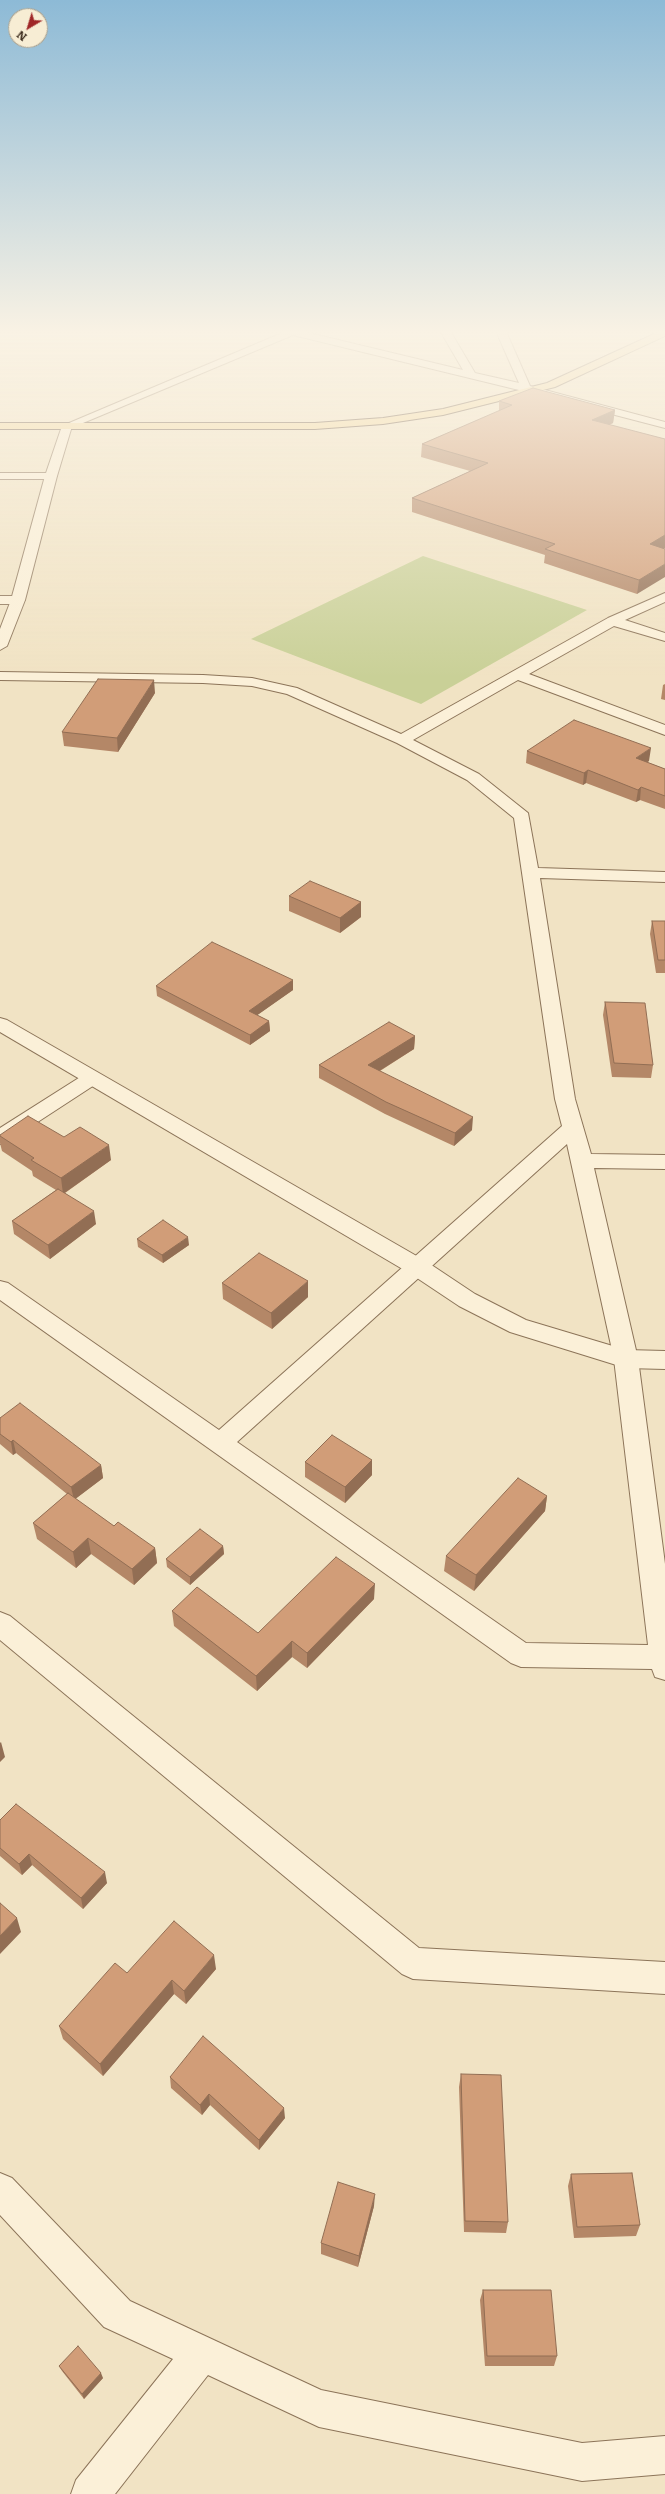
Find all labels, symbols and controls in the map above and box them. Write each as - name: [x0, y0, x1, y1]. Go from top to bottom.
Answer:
- north arrow: [8, 8, 48, 48]
- text: N: [13, 28, 30, 46]

